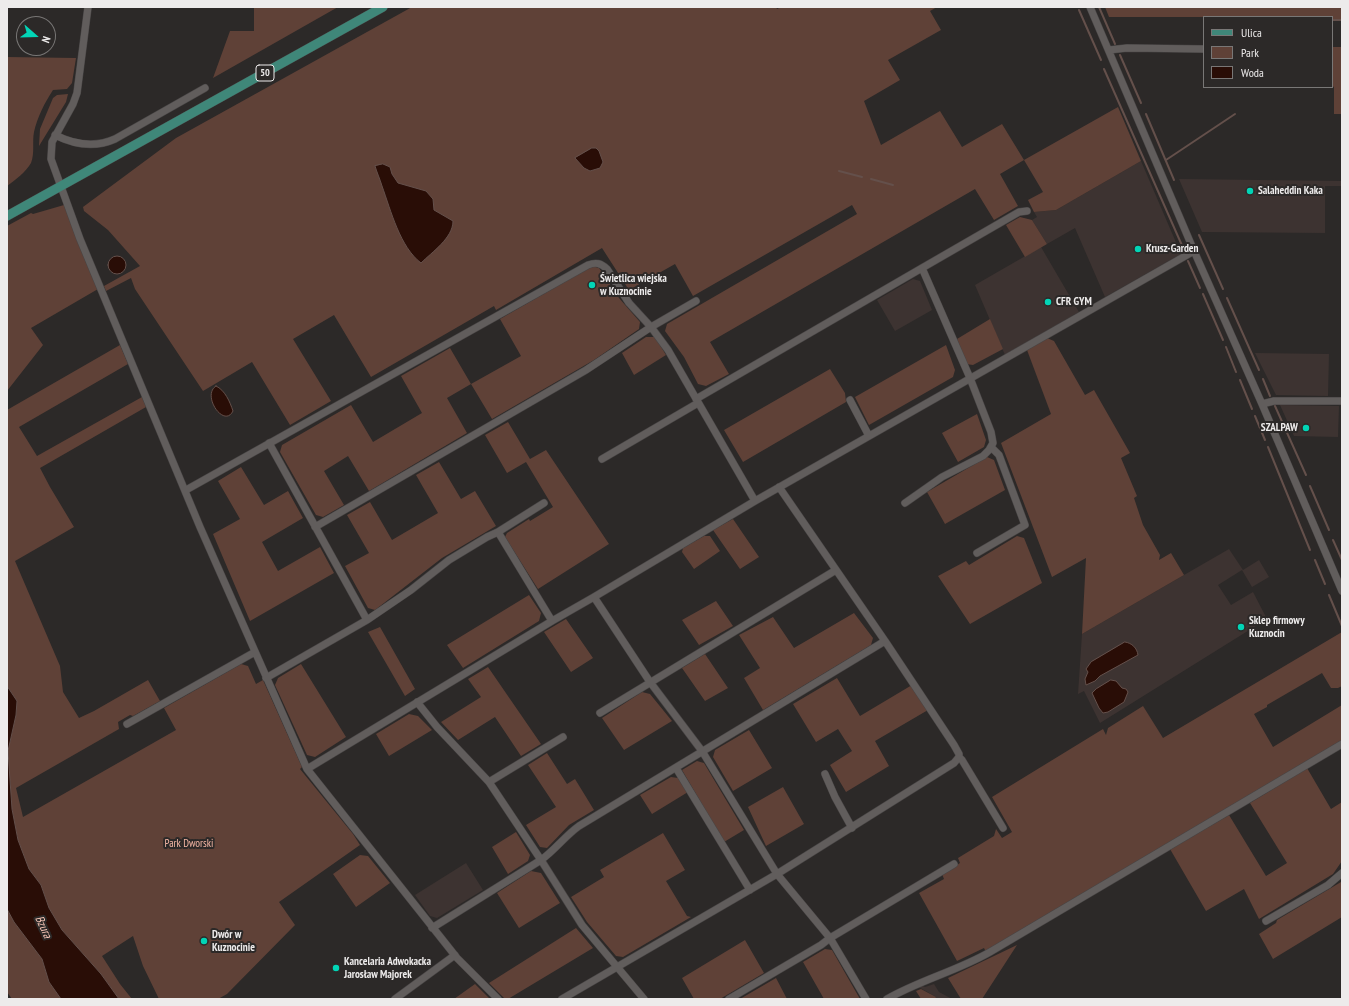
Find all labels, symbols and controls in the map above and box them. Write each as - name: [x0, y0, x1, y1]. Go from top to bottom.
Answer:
- north arrow: [16, 16, 56, 56]
- legend: [1203, 16, 1333, 88]
- text: Ulica: [1241, 25, 1262, 40]
- text: N: [39, 35, 54, 45]
- text: Park: [1241, 45, 1259, 60]
- road number: 50: [256, 65, 274, 81]
- text: Woda: [1241, 65, 1264, 80]
- place label: Salaheddin Kaka: [1258, 184, 1323, 198]
- marker: Salaheddin Kaka: [1245, 186, 1255, 196]
- place label: Krusz-Garden: [1146, 242, 1198, 256]
- marker: Krusz-Garden: [1133, 244, 1143, 254]
- place label: Świetlica wiejska w Kuznocinie: [600, 272, 667, 298]
- marker: Świetlica wiejska w Kuznocinie: [587, 280, 597, 290]
- place label: CFR GYM: [1056, 295, 1092, 309]
- marker: CFR GYM: [1043, 297, 1053, 307]
- place label: SZALPAW: [1261, 421, 1298, 435]
- marker: SZALPAW: [1301, 423, 1311, 433]
- place label: Sklep firmowy Kuznocin: [1249, 614, 1305, 640]
- marker: Sklep firmowy Kuznocin: [1236, 622, 1246, 632]
- park label: Park Dworski: [165, 837, 213, 851]
- water label: Bzura: [32, 913, 54, 941]
- place label: Dwór w Kuznocinie: [212, 928, 255, 954]
- marker: Dwór w Kuznocinie: [199, 936, 209, 946]
- place label: Kancelaria Adwokacka Jarosław Majorek: [344, 955, 431, 981]
- marker: Kancelaria Adwokacka Jarosław Majorek: [331, 963, 341, 973]

